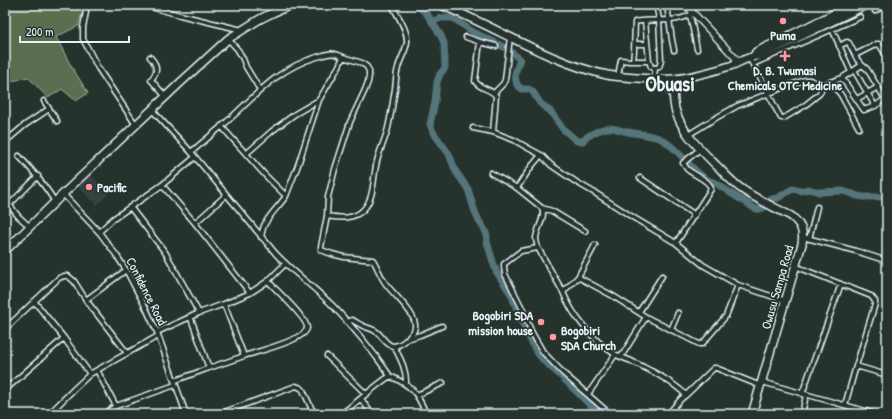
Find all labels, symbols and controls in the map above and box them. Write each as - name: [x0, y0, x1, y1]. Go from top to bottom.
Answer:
- marker: Puma: [778, 16, 788, 26]
- scale bar: [20, 18, 129, 44]
- text: 200 m: [26, 23, 53, 40]
- place label: Puma: [770, 26, 797, 44]
- marker: D. B. Twumasi Chemicals OTC Medicine: [780, 51, 790, 61]
- place label: D. B. Twumasi Chemicals OTC Medicine: [728, 61, 843, 94]
- district label: Obuasi: [645, 69, 695, 98]
- place label: Pacific: [97, 178, 128, 196]
- marker: Pacific: [84, 182, 94, 192]
- street label: Owusu Sampa Road: [756, 243, 798, 331]
- street label: Confidence Road: [122, 254, 172, 328]
- place label: Bogobiri SDA mission house: [468, 306, 534, 339]
- marker: Bogobiri SDA mission house: [536, 317, 546, 327]
- place label: Bogobiri SDA Church: [561, 321, 616, 354]
- marker: Bogobiri SDA Church: [548, 332, 558, 342]

